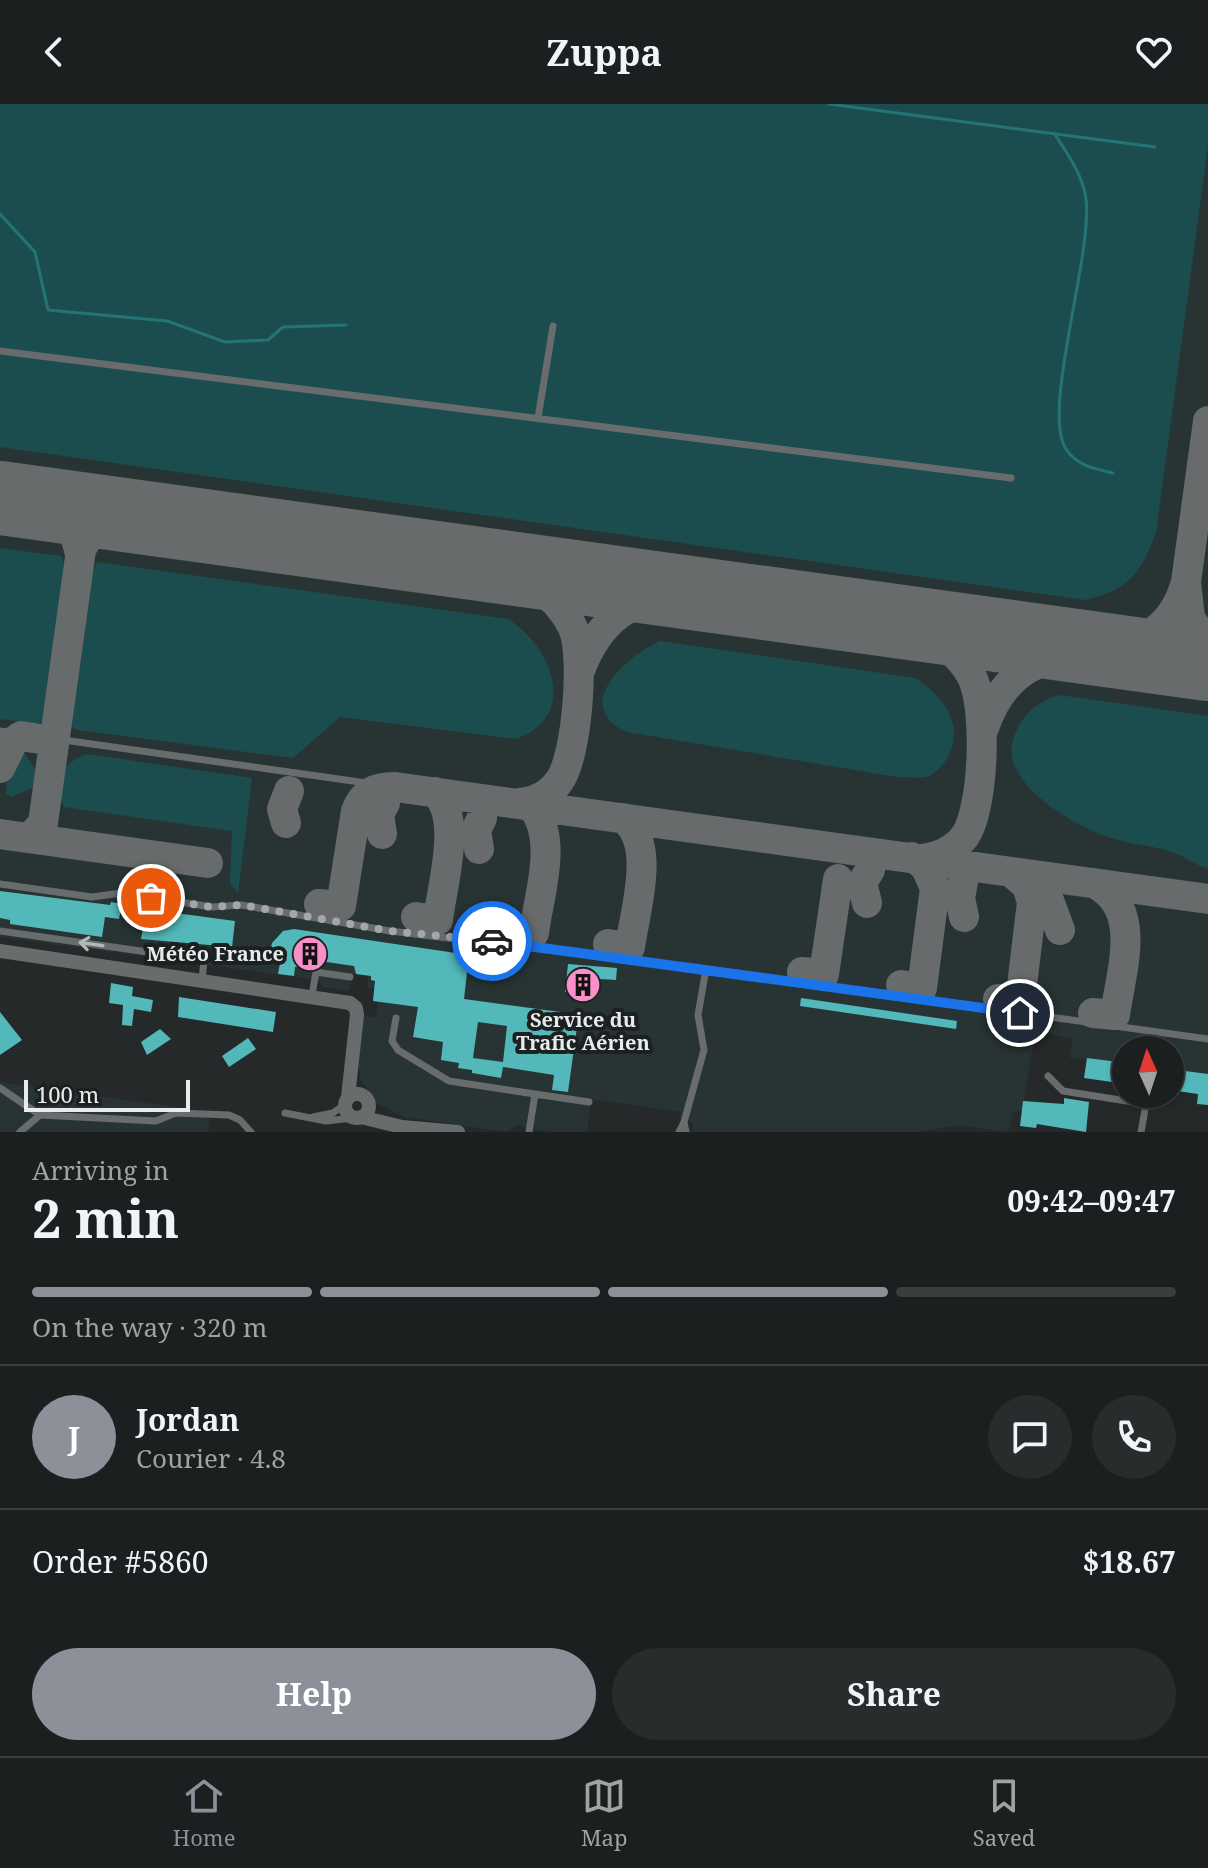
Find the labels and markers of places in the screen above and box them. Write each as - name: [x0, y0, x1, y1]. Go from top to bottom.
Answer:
- pin: [117, 864, 185, 932]
- building icon: Météo France: [291, 935, 329, 973]
- place label: Météo France: [147, 940, 284, 967]
- building icon: Service du Trafic Aérien: [564, 966, 602, 1004]
- pin: [986, 979, 1054, 1047]
- place label: Service du Trafic Aérien: [516, 1006, 650, 1056]

